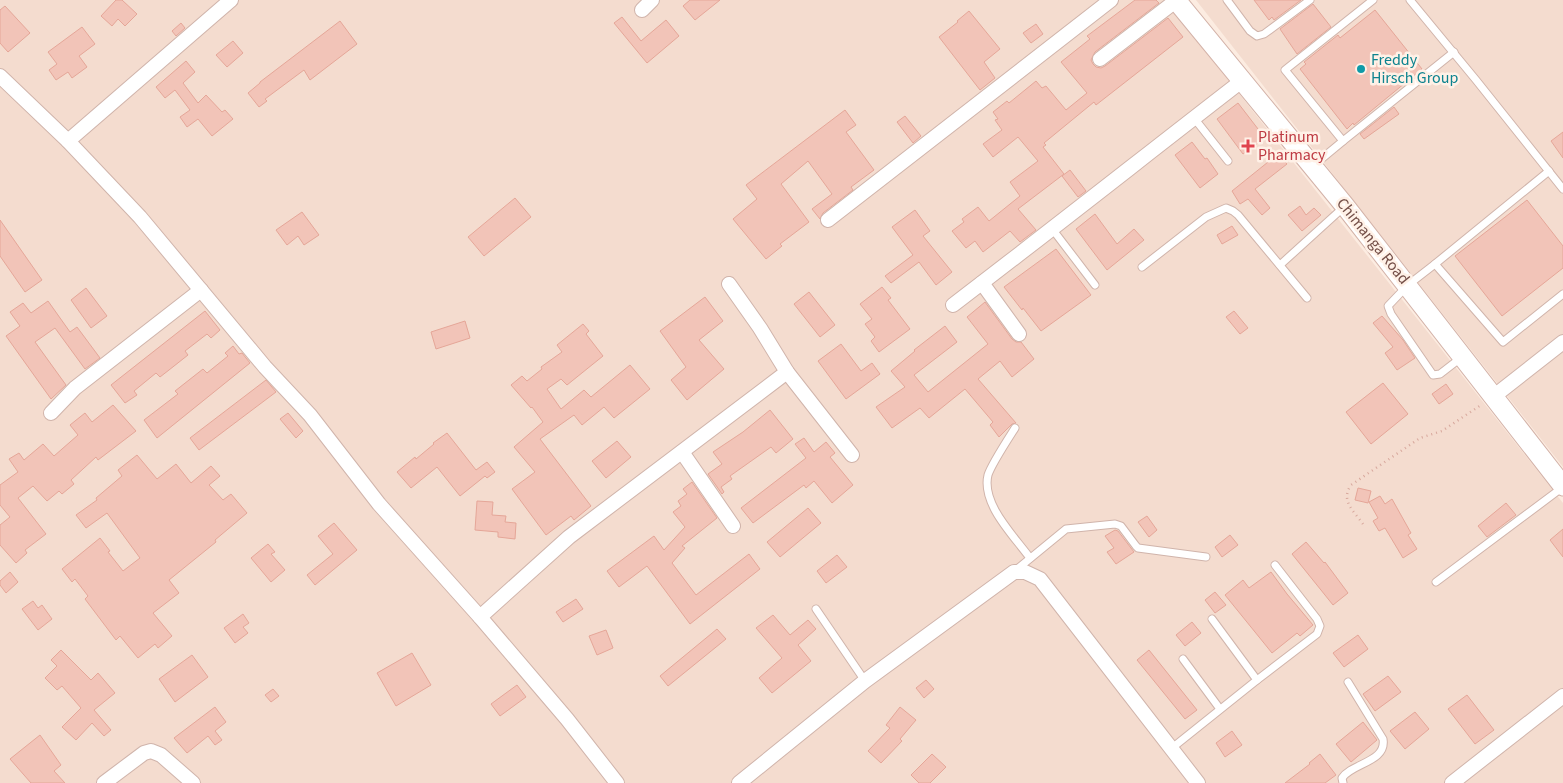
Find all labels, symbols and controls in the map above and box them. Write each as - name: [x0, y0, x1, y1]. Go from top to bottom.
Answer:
- place label: Freddy Hirsch Group: [1371, 49, 1458, 89]
- marker: Freddy Hirsch Group: [1355, 63, 1367, 75]
- place label: Platinum Pharmacy: [1258, 126, 1326, 166]
- marker: Platinum Pharmacy: [1242, 140, 1254, 152]
- street label: Chimanga Road: [1331, 193, 1415, 289]

